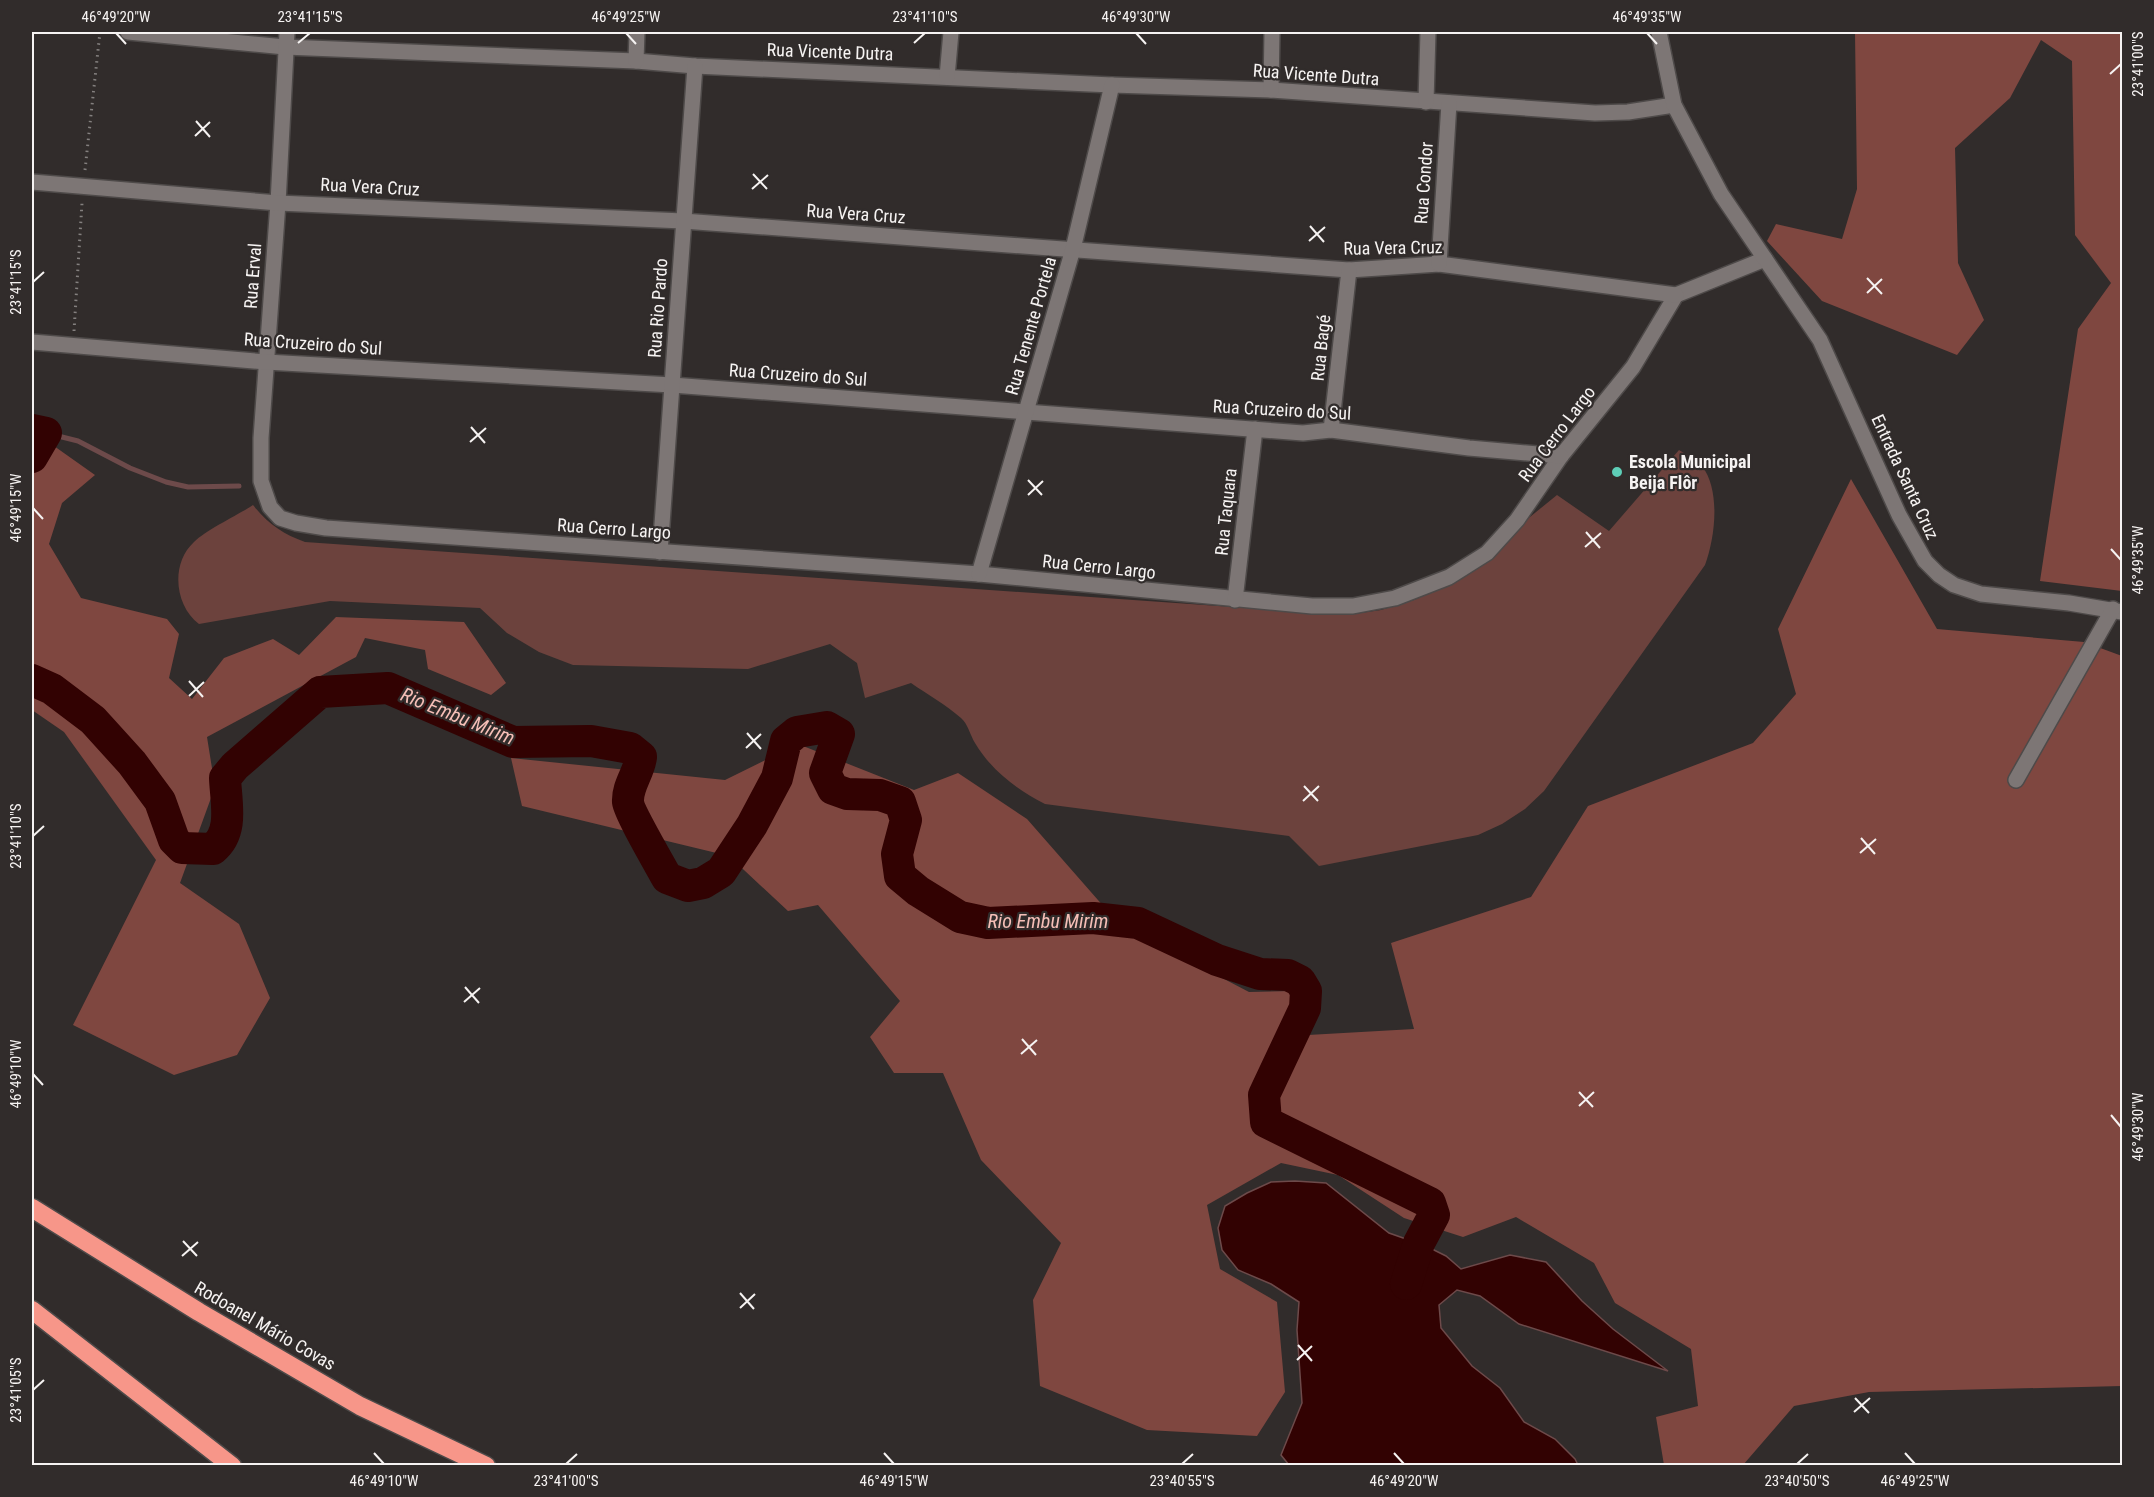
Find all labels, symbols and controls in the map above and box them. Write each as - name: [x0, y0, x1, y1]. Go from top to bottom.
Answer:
- text: 46°49'20"W: [82, 8, 151, 26]
- text: 23°41'15"S: [277, 8, 343, 26]
- text: 46°49'25"W: [592, 8, 661, 26]
- text: 23°41'10"S: [892, 8, 958, 26]
- text: 46°49'30"W: [1102, 8, 1171, 26]
- text: 46°49'35"W: [1613, 8, 1682, 26]
- text: 23°41'00"S: [2129, 31, 2147, 97]
- street label: Rua Vicente Dutra: [766, 39, 894, 64]
- street label: Rua Vicente Dutra: [1252, 60, 1380, 89]
- street label: Rua Condor: [1410, 141, 1437, 225]
- street label: Rua Vera Cruz: [320, 173, 420, 200]
- street label: Rua Vera Cruz: [806, 200, 906, 227]
- street label: Rua Vera Cruz: [1343, 236, 1443, 259]
- street label: Rua Erval: [240, 242, 265, 310]
- text: 23°41'15"S: [7, 249, 25, 315]
- street label: Rua Tenente Portela: [1001, 254, 1060, 397]
- street label: Rua Rio Pardo: [644, 258, 671, 358]
- street label: Rua Bagé: [1307, 314, 1334, 382]
- street label: Rua Cruzeiro do Sul: [243, 328, 383, 359]
- street label: Rua Cruzeiro do Sul: [728, 359, 868, 390]
- street label: Rua Cerro Largo: [1514, 382, 1599, 486]
- street label: Rua Cruzeiro do Sul: [1212, 395, 1352, 424]
- street label: Entrada Santa Cruz: [1867, 411, 1944, 543]
- place label: Escola Municipal Beija Flôr: [1629, 451, 1751, 493]
- marker: Escola Municipal Beija Flôr: [1610, 465, 1624, 479]
- street label: Rua Taquara: [1210, 467, 1241, 557]
- text: 46°49'15"W: [7, 473, 25, 542]
- street label: Rua Cerro Largo: [556, 514, 672, 543]
- text: 46°49'35"W: [2129, 525, 2147, 594]
- street label: Rua Cerro Largo: [1041, 550, 1157, 583]
- water label: Rio Embu Mirim: [397, 682, 519, 750]
- text: 23°41'10"S: [7, 803, 25, 869]
- water label: Rio Embu Mirim: [988, 909, 1108, 933]
- text: 46°49'10"W: [7, 1039, 25, 1108]
- text: 46°49'30"W: [2129, 1092, 2147, 1161]
- street label: Rodoanel Mário Covas: [191, 1277, 339, 1374]
- text: 23°41'05"S: [7, 1357, 25, 1423]
- text: 46°49'10"W: [350, 1472, 419, 1490]
- text: 23°41'00"S: [533, 1472, 599, 1490]
- text: 46°49'15"W: [860, 1472, 929, 1490]
- text: 23°40'55"S: [1149, 1472, 1215, 1490]
- text: 46°49'20"W: [1370, 1472, 1439, 1490]
- text: 23°40'50"S: [1764, 1472, 1830, 1490]
- text: 46°49'25"W: [1881, 1472, 1950, 1490]

